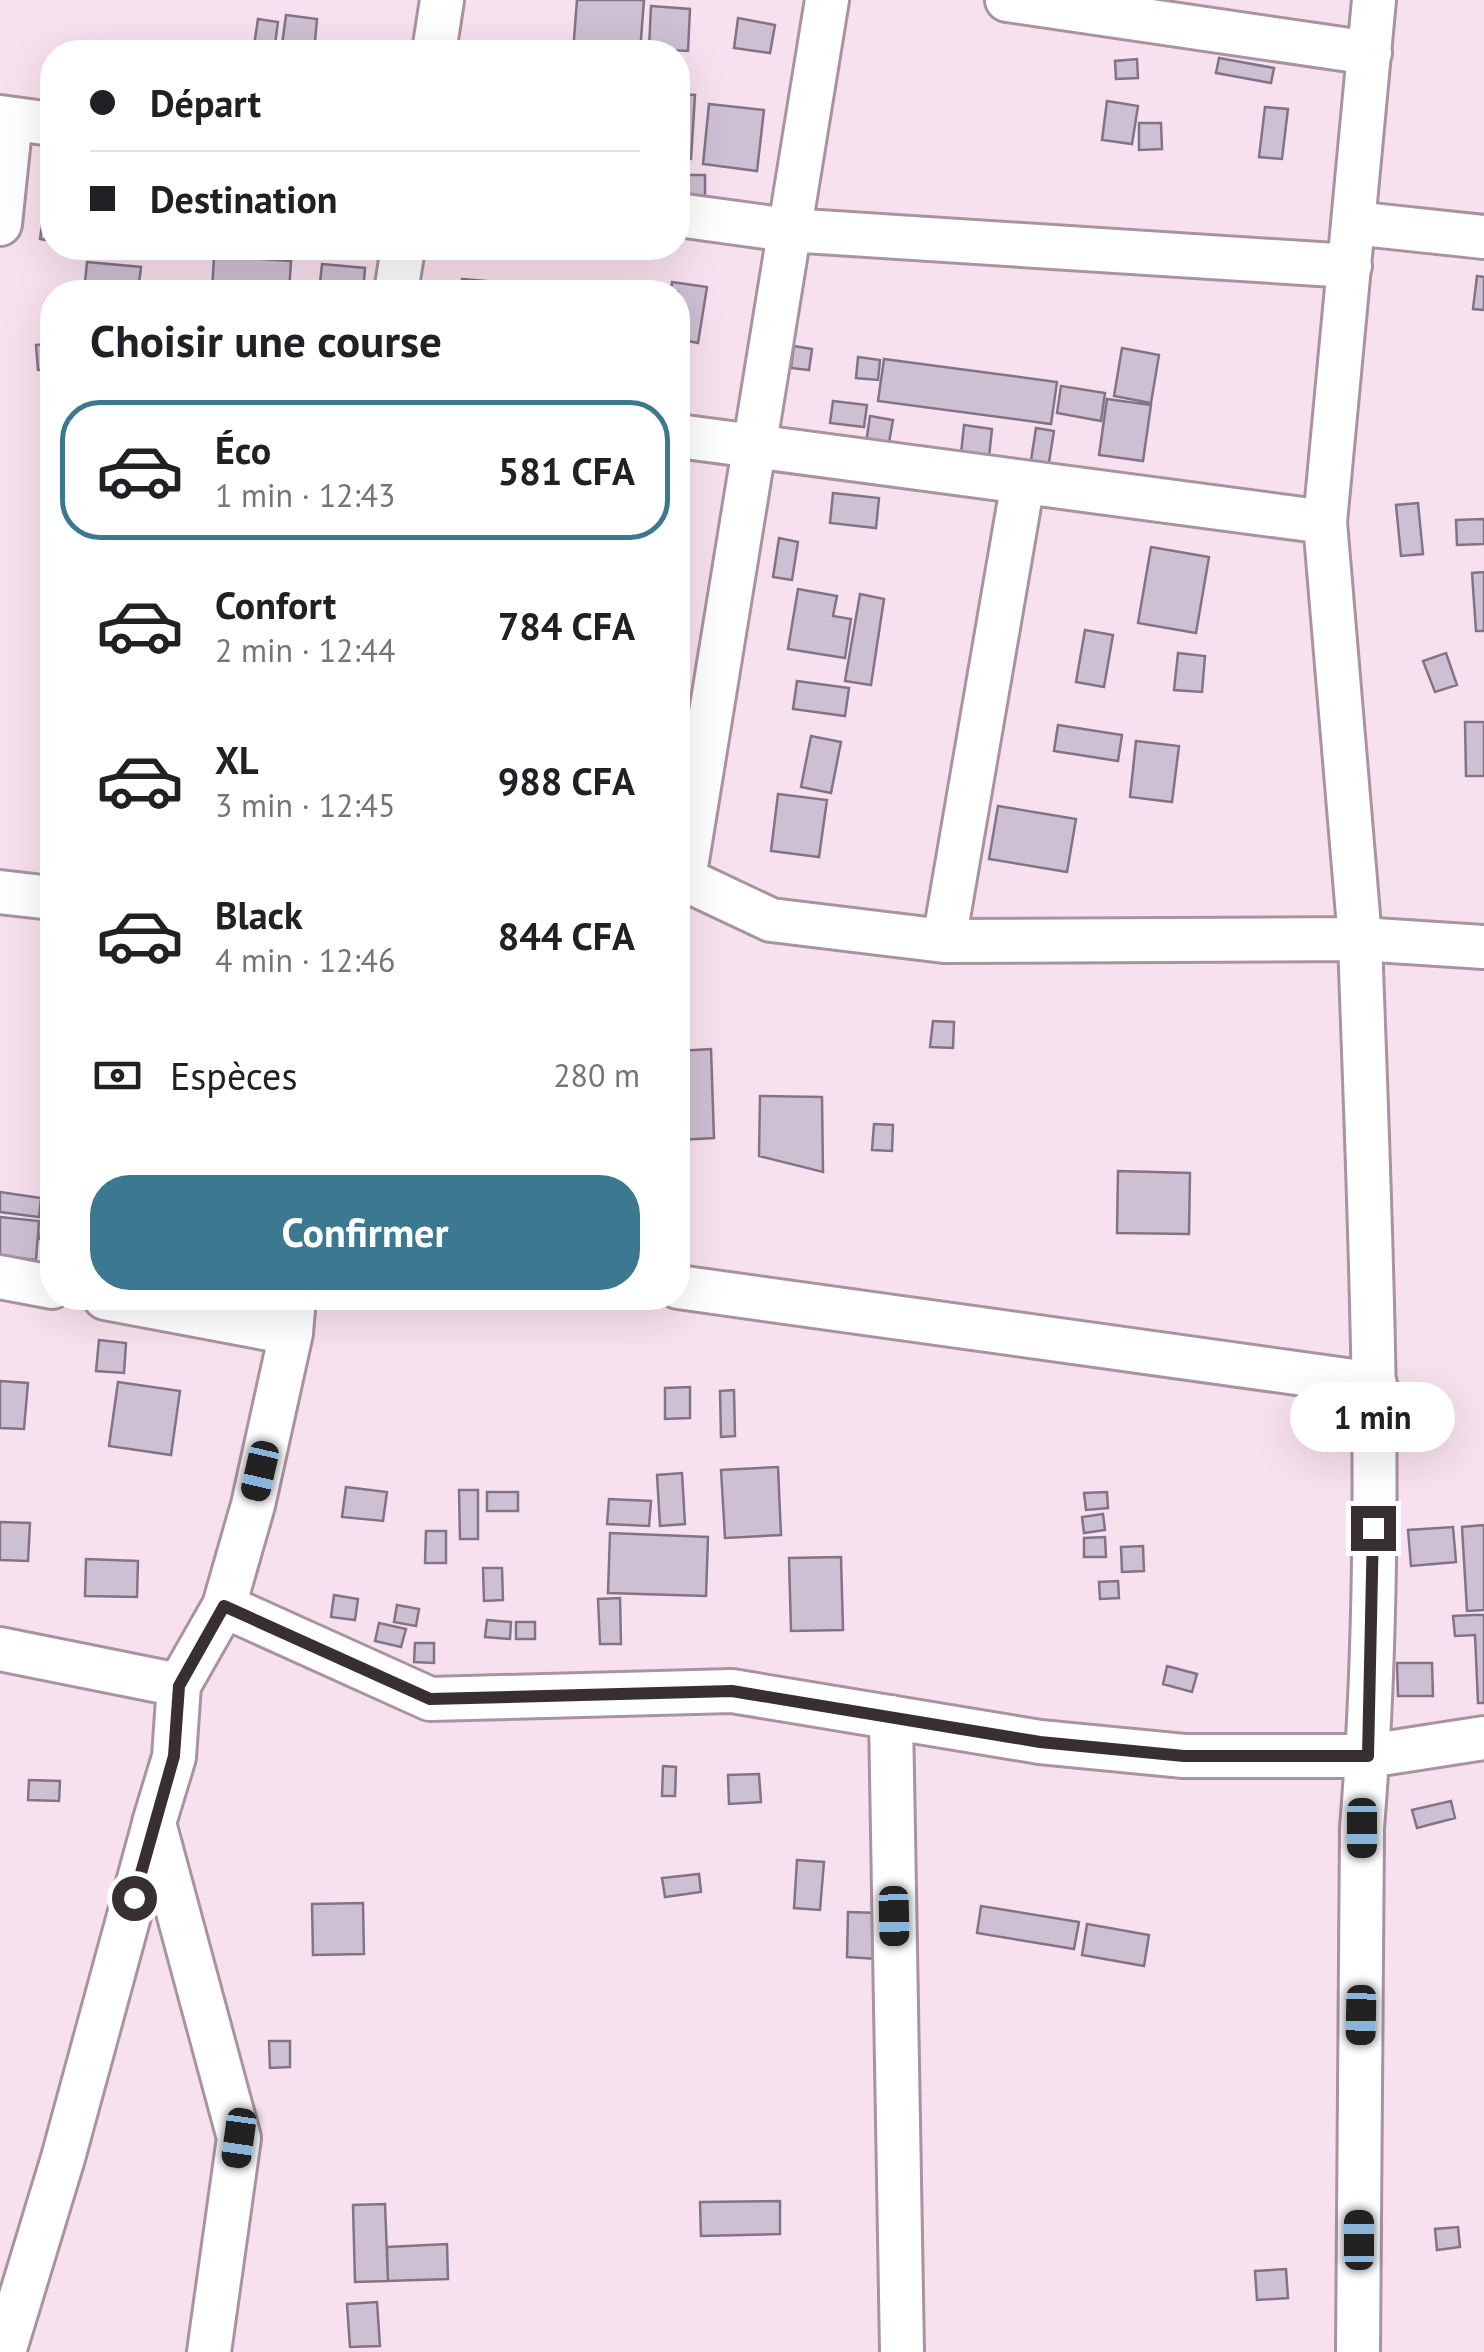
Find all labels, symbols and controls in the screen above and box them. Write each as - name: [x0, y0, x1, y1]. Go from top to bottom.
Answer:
- text: Départ: [150, 78, 261, 127]
- text: Destination: [150, 174, 338, 223]
- text: Choisir une course: [90, 311, 442, 369]
- icon: car: [95, 425, 185, 515]
- text: Éco: [215, 425, 271, 474]
- text: 581 CFA: [498, 446, 635, 495]
- text: 1 min · 12:43: [215, 474, 395, 516]
- icon: car: [95, 580, 185, 670]
- text: Confort: [215, 580, 336, 629]
- text: 784 CFA: [498, 601, 635, 650]
- text: 2 min · 12:44: [215, 629, 395, 671]
- icon: car: [95, 735, 185, 825]
- text: XL: [215, 735, 259, 784]
- text: 988 CFA: [498, 756, 635, 805]
- text: 3 min · 12:45: [215, 784, 395, 826]
- icon: car: [95, 890, 185, 980]
- text: Black: [215, 890, 303, 939]
- text: 844 CFA: [498, 911, 635, 960]
- text: 4 min · 12:46: [215, 939, 395, 981]
- icon: cash: [90, 1048, 145, 1103]
- text: Espèces: [170, 1051, 297, 1100]
- text: 280 m: [553, 1054, 640, 1096]
- button: Confirmer: [90, 1175, 640, 1290]
- callout: 1 min: [1290, 1383, 1456, 1453]
- text: 1 min: [1333, 1396, 1412, 1438]
- car: [239, 1438, 281, 1504]
- route end: [1351, 1506, 1396, 1551]
- car: [1347, 1798, 1377, 1858]
- route start: [112, 1876, 157, 1921]
- car: [878, 1886, 910, 1946]
- car: [1345, 1985, 1377, 2045]
- car: [220, 2106, 258, 2170]
- car: [1344, 2210, 1374, 2270]

